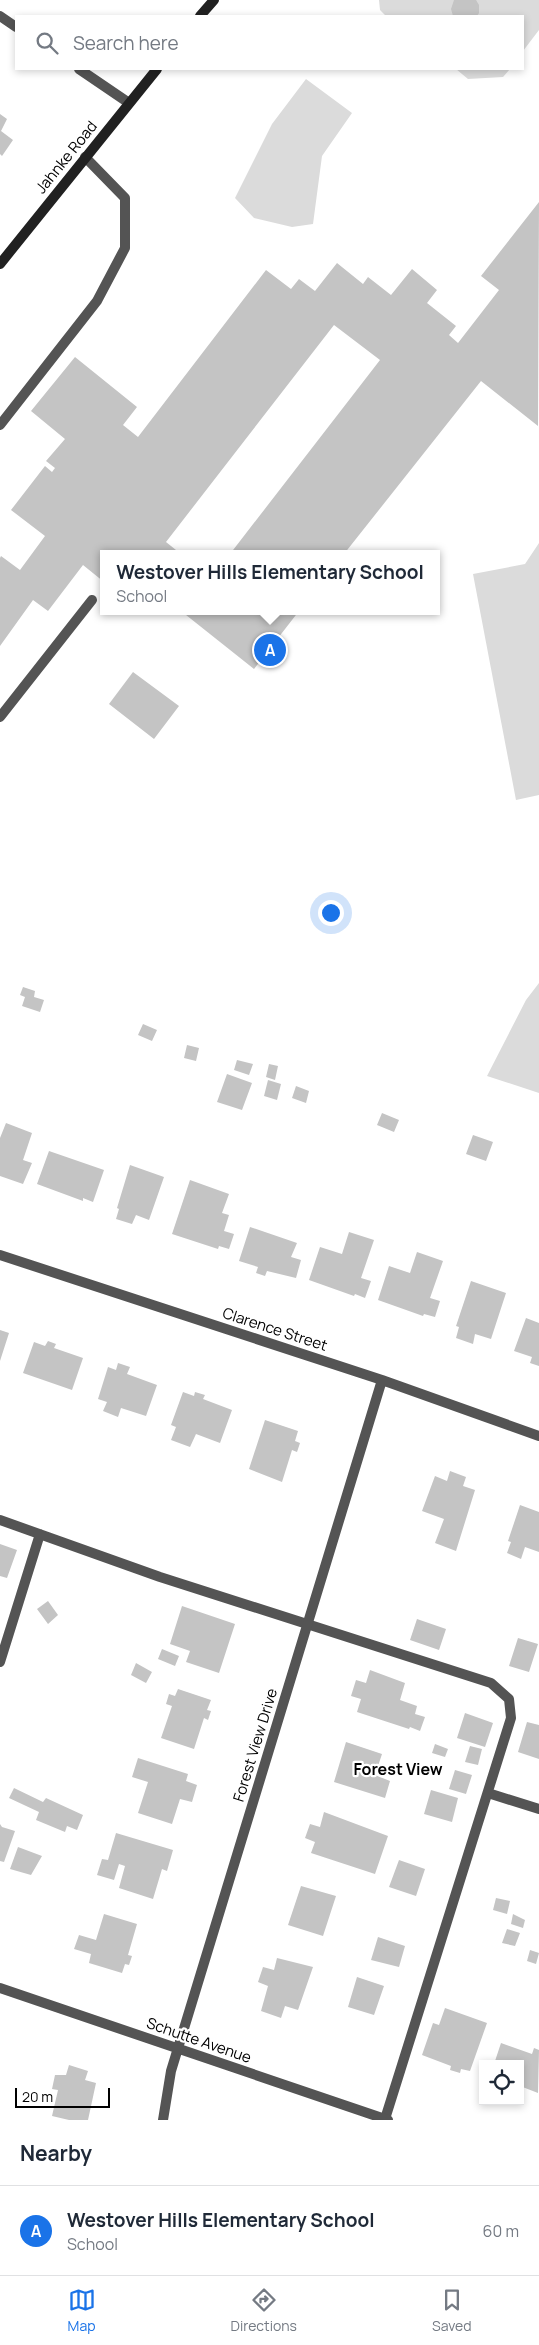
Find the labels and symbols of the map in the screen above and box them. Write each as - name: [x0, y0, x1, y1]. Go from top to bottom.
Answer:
- street label: Jahnke Road: [30, 116, 102, 198]
- pin: A: [254, 631, 286, 669]
- your location: [318, 900, 344, 926]
- street label: Clarence Street: [220, 1302, 330, 1356]
- street label: Forest View Drive: [228, 1686, 282, 1804]
- district label: Forest View: [353, 1758, 443, 1780]
- street label: Schutte Avenue: [144, 2012, 254, 2068]
- scale bar: [15, 2085, 110, 2108]

